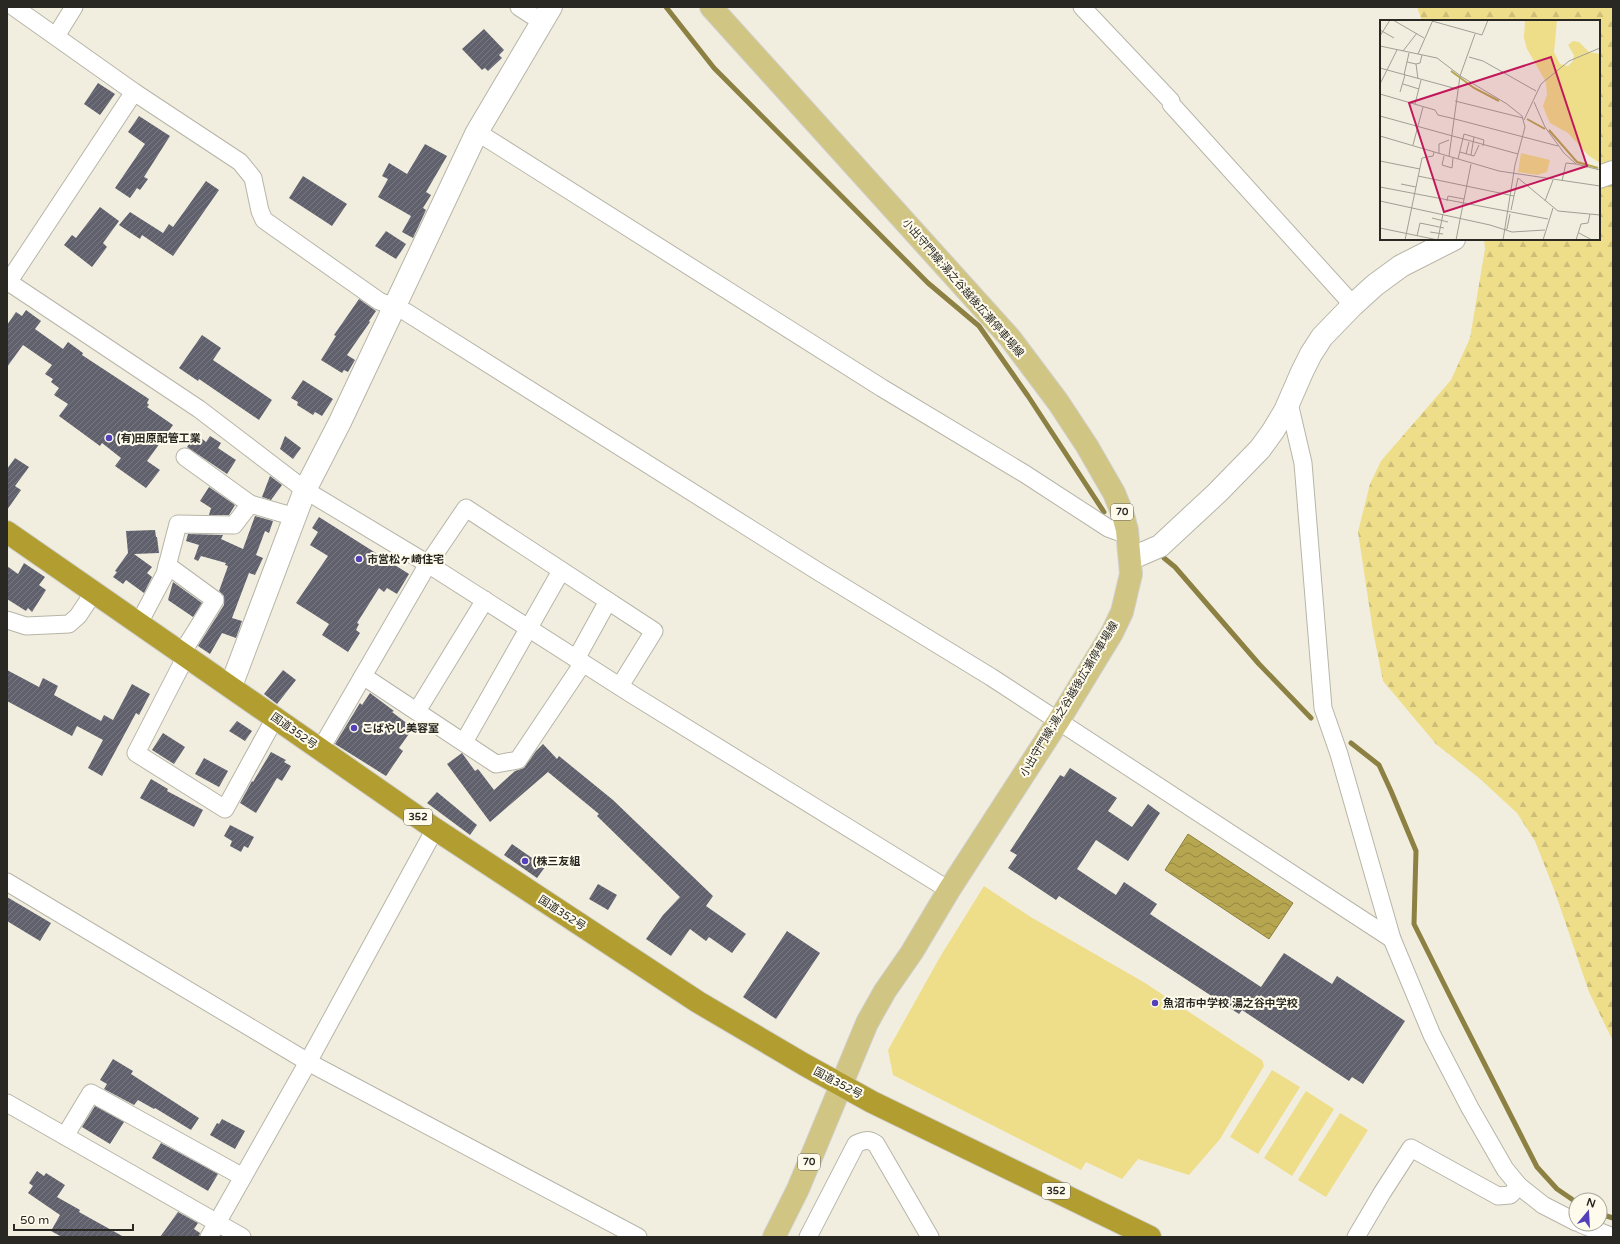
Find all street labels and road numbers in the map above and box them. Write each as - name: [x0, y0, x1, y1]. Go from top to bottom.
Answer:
- street label: 小出守門線;湯之谷越後広瀬停車場線: [899, 216, 1027, 360]
- road number: 70: [1111, 504, 1133, 520]
- street label: 小出守門線;湯之谷越後広瀬停車場線: [1017, 619, 1121, 779]
- street label: 国道352号: [268, 710, 320, 752]
- road number: 352: [404, 809, 432, 825]
- street label: 国道352号: [536, 893, 588, 933]
- street label: 国道352号: [811, 1065, 865, 1101]
- road number: 70: [798, 1154, 820, 1170]
- road number: 352: [1042, 1183, 1070, 1199]

